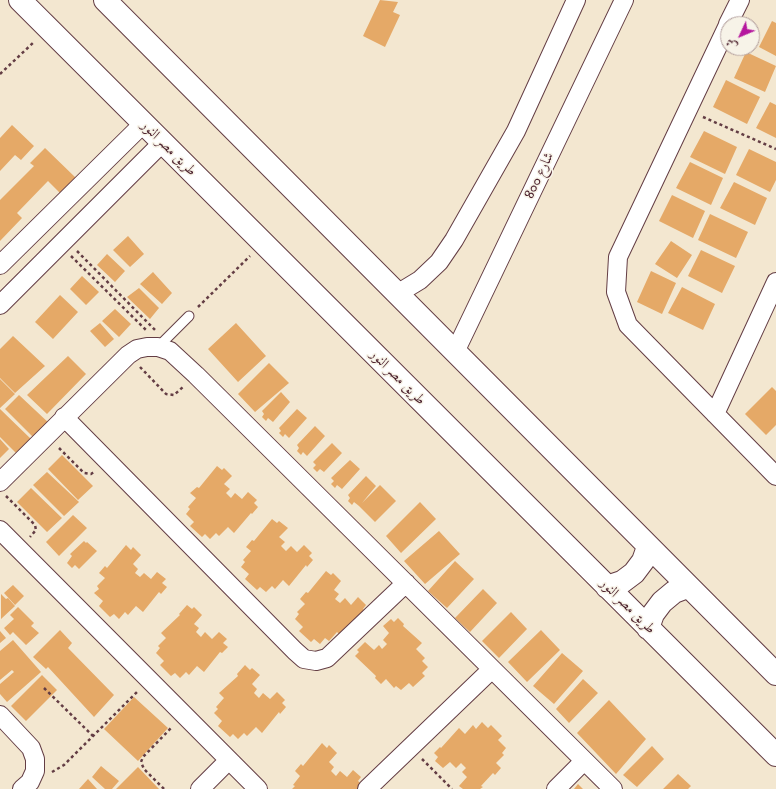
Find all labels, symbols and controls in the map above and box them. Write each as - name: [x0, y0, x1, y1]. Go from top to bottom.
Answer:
- north arrow: [720, 16, 760, 56]
- text: ش: [723, 35, 741, 52]
- street label: طريق مصر النور: [137, 118, 199, 180]
- street label: شارع 800: [522, 150, 558, 202]
- street label: طريق مصر النور: [366, 347, 428, 409]
- street label: طريق مصر النور: [596, 576, 658, 638]

